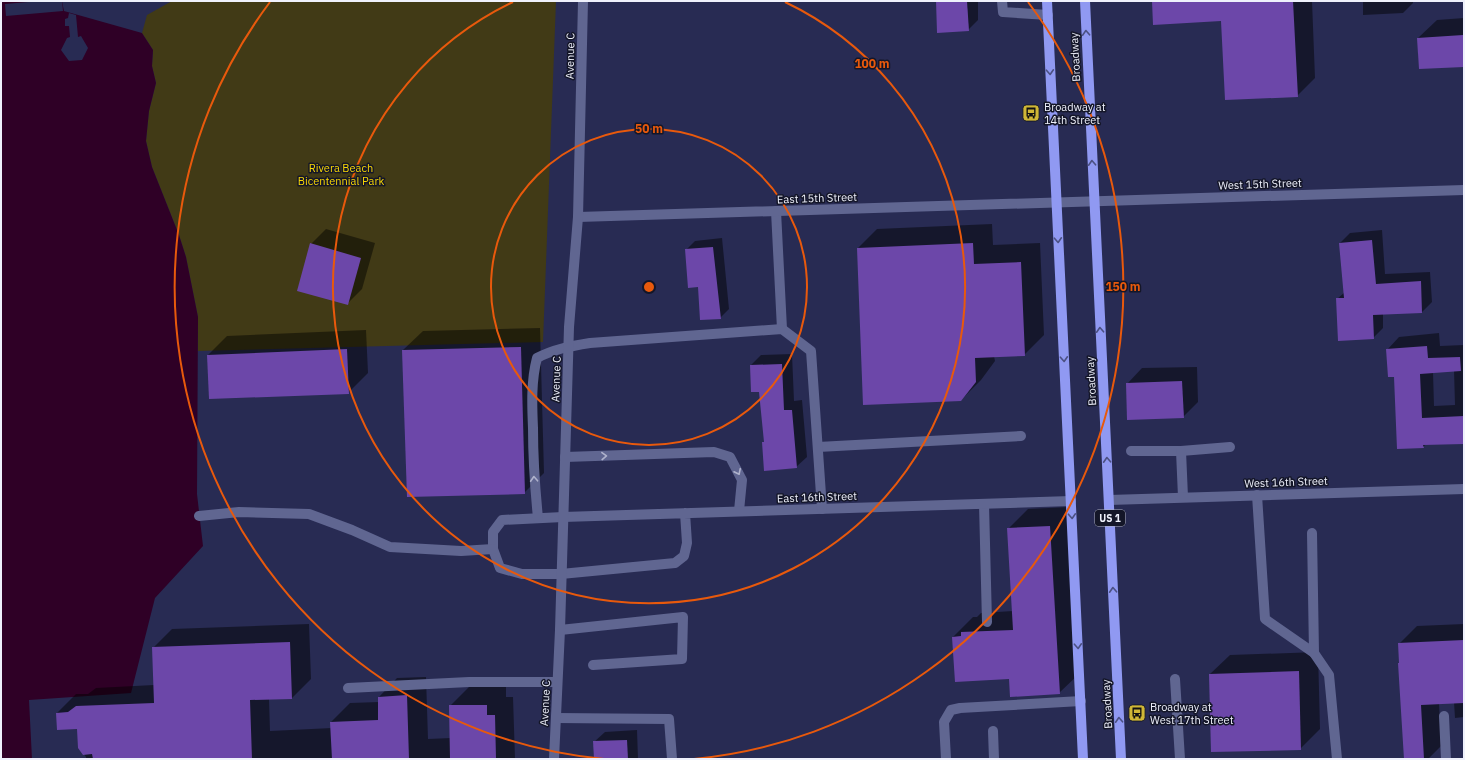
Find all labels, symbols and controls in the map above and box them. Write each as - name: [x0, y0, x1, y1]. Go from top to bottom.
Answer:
- one-way arrow: [1082, 30, 1090, 36]
- street label: Broadway: [1067, 32, 1083, 82]
- street label: Avenue C: [563, 33, 577, 79]
- text: 100 m: [854, 56, 890, 71]
- one-way arrow: [1046, 69, 1055, 75]
- place label: Broadway at 14th Street: [1044, 100, 1106, 127]
- bus stop icon: Broadway at 14th Street: [1021, 103, 1041, 123]
- text: 50 m: [635, 121, 663, 136]
- one-way arrow: [1088, 160, 1096, 166]
- park label: Rivera Beach Bicentennial Park: [298, 161, 384, 188]
- street label: West 15th Street: [1218, 176, 1302, 192]
- street label: East 15th Street: [777, 190, 857, 206]
- one-way arrow: [1054, 237, 1063, 243]
- text: 150 m: [1105, 279, 1141, 294]
- centre of rings: [642, 280, 656, 294]
- one-way arrow: [1096, 327, 1105, 334]
- street label: Avenue C: [548, 356, 564, 402]
- one-way arrow: [1060, 356, 1069, 362]
- street label: Broadway: [1083, 356, 1099, 406]
- one-way arrow: [601, 452, 607, 460]
- one-way arrow: [1102, 457, 1111, 463]
- one-way arrow: [733, 467, 741, 475]
- street label: West 16th Street: [1244, 474, 1328, 490]
- one-way arrow: [530, 476, 538, 482]
- street label: East 16th Street: [777, 489, 857, 505]
- road number: US 1: [1095, 510, 1125, 526]
- one-way arrow: [1068, 513, 1076, 519]
- one-way arrow: [1109, 587, 1117, 593]
- one-way arrow: [1074, 643, 1082, 649]
- street label: Avenue C: [537, 679, 553, 726]
- street label: Broadway: [1099, 679, 1115, 729]
- place label: Broadway at West 17th Street: [1150, 700, 1234, 727]
- bus stop icon: Broadway at West 17th Street: [1127, 703, 1147, 723]
- one-way arrow: [1115, 717, 1124, 723]

